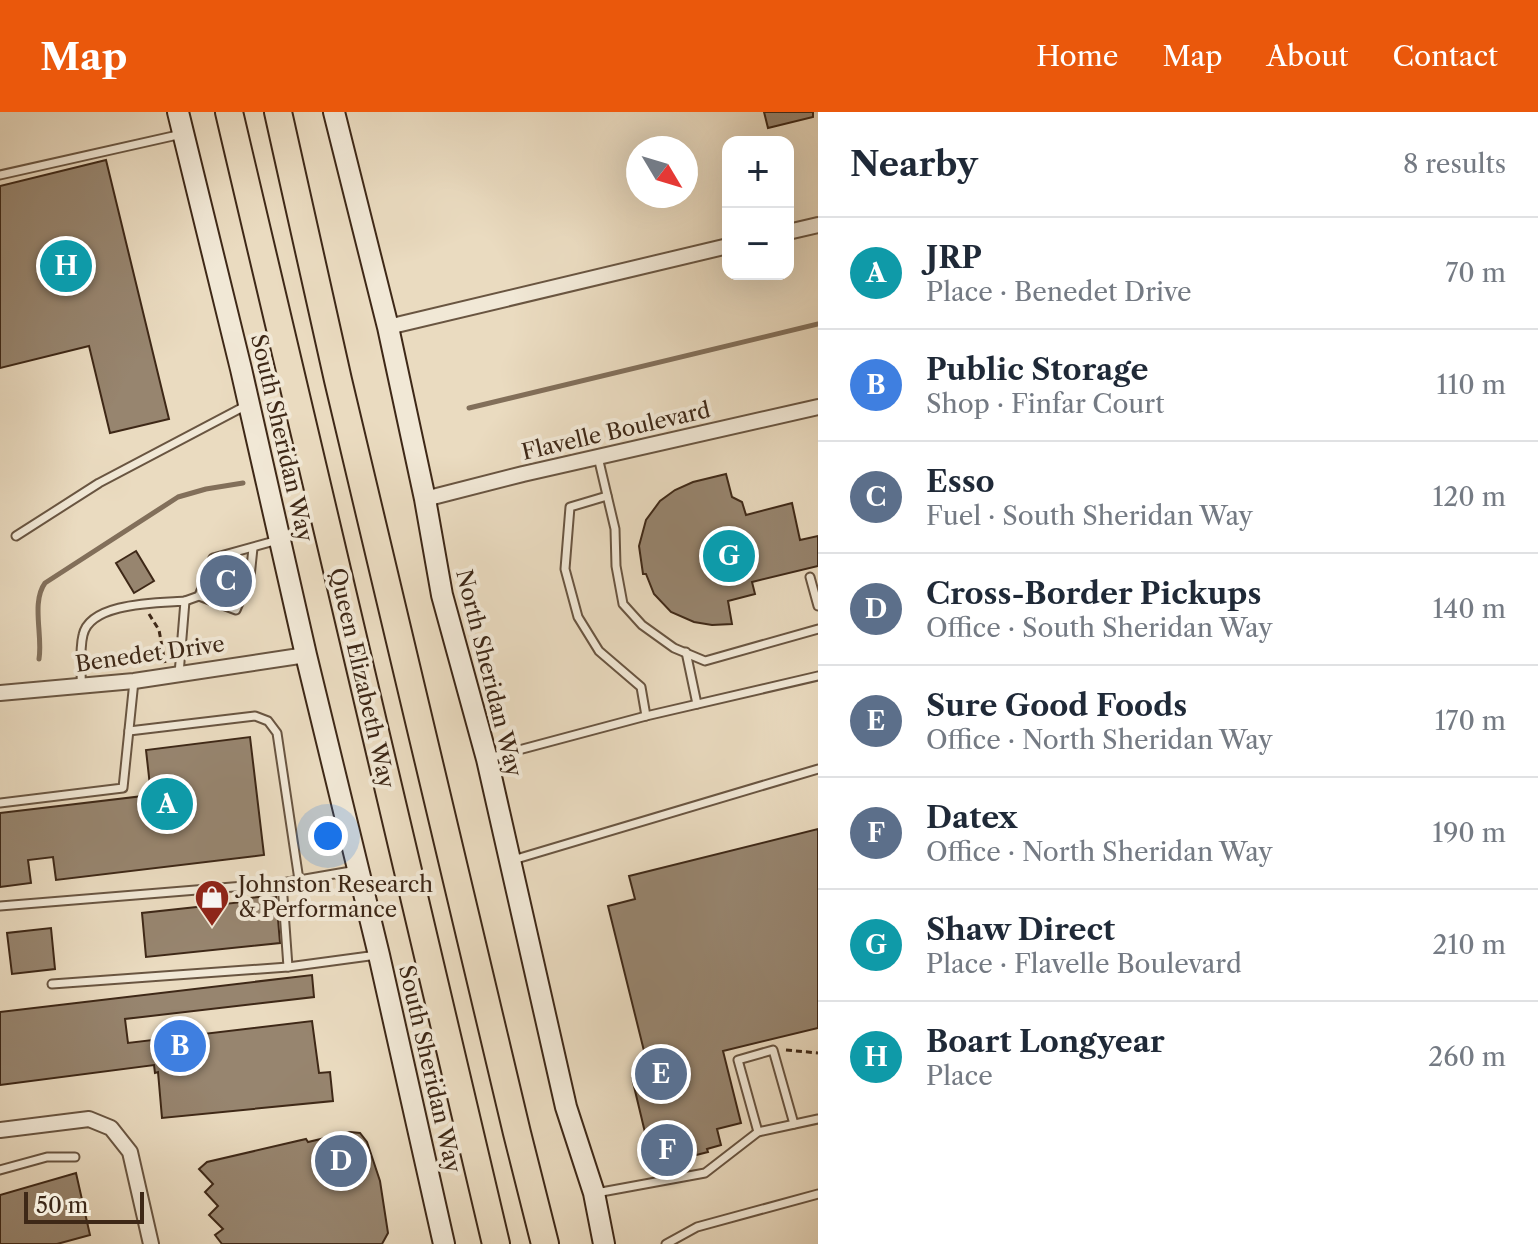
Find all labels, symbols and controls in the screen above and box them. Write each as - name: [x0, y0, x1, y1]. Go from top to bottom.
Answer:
- text: Map: [40, 33, 128, 80]
- text: Home: [1036, 39, 1118, 73]
- text: Map: [1162, 39, 1222, 73]
- text: About: [1266, 39, 1348, 73]
- text: Contact: [1392, 39, 1498, 73]
- north arrow: [626, 136, 698, 208]
- map controls: [722, 136, 794, 280]
- button: +: [722, 136, 794, 208]
- text: Nearby: [850, 143, 978, 185]
- text: 8 results: [1403, 148, 1506, 180]
- button: −: [722, 208, 794, 280]
- pin: H: [40, 236, 92, 296]
- text: JRP: [926, 239, 982, 276]
- text: A: [866, 257, 886, 289]
- text: 70 m: [1446, 257, 1506, 289]
- text: Place · Benedet Drive: [926, 276, 1192, 308]
- street label: South Sheridan Way: [245, 332, 319, 545]
- text: Public Storage: [926, 351, 1148, 388]
- text: B: [866, 369, 886, 401]
- text: 110 m: [1437, 369, 1506, 401]
- text: Shop · Finfar Court: [926, 388, 1165, 420]
- street label: Flavelle Boulevard: [519, 396, 713, 466]
- text: Esso: [926, 463, 995, 500]
- text: C: [866, 481, 886, 513]
- text: 120 m: [1432, 481, 1506, 513]
- text: Fuel · South Sheridan Way: [926, 500, 1253, 532]
- pin: G: [703, 526, 755, 586]
- pin: C: [200, 551, 252, 611]
- street label: Queen Elizabeth Way: [324, 565, 401, 791]
- street label: North Sheridan Way: [450, 567, 528, 780]
- text: Cross-Border Pickups: [926, 575, 1261, 612]
- text: D: [865, 593, 887, 625]
- text: 140 m: [1432, 593, 1506, 625]
- text: Office · South Sheridan Way: [926, 612, 1273, 644]
- street label: Benedet Drive: [74, 630, 226, 678]
- text: Sure Good Foods: [926, 687, 1187, 724]
- text: E: [867, 705, 885, 737]
- text: 170 m: [1435, 705, 1506, 737]
- text: Office · North Sheridan Way: [926, 724, 1273, 756]
- pin: A: [141, 774, 193, 834]
- text: Datex: [926, 799, 1018, 836]
- your location: [308, 816, 348, 856]
- text: F: [867, 817, 885, 849]
- text: 190 m: [1432, 817, 1506, 849]
- text: Office · North Sheridan Way: [926, 836, 1273, 868]
- place label: Johnston Research & Performance: [235, 871, 433, 923]
- shop icon: Johnston Research & Performance: [193, 878, 231, 928]
- text: Shaw Direct: [926, 911, 1115, 948]
- text: G: [865, 929, 887, 961]
- text: 210 m: [1433, 929, 1506, 961]
- text: Place · Flavelle Boulevard: [926, 948, 1242, 980]
- street label: South Sheridan Way: [393, 963, 467, 1176]
- pin: B: [154, 1016, 206, 1076]
- text: Boart Longyear: [926, 1023, 1165, 1060]
- text: H: [864, 1041, 888, 1073]
- text: 260 m: [1428, 1041, 1506, 1073]
- pin: E: [635, 1044, 687, 1104]
- text: Place: [926, 1060, 993, 1092]
- pin: F: [641, 1120, 693, 1180]
- pin: D: [315, 1131, 367, 1191]
- scale bar: [24, 1188, 144, 1224]
- text: 50 m: [36, 1192, 88, 1219]

